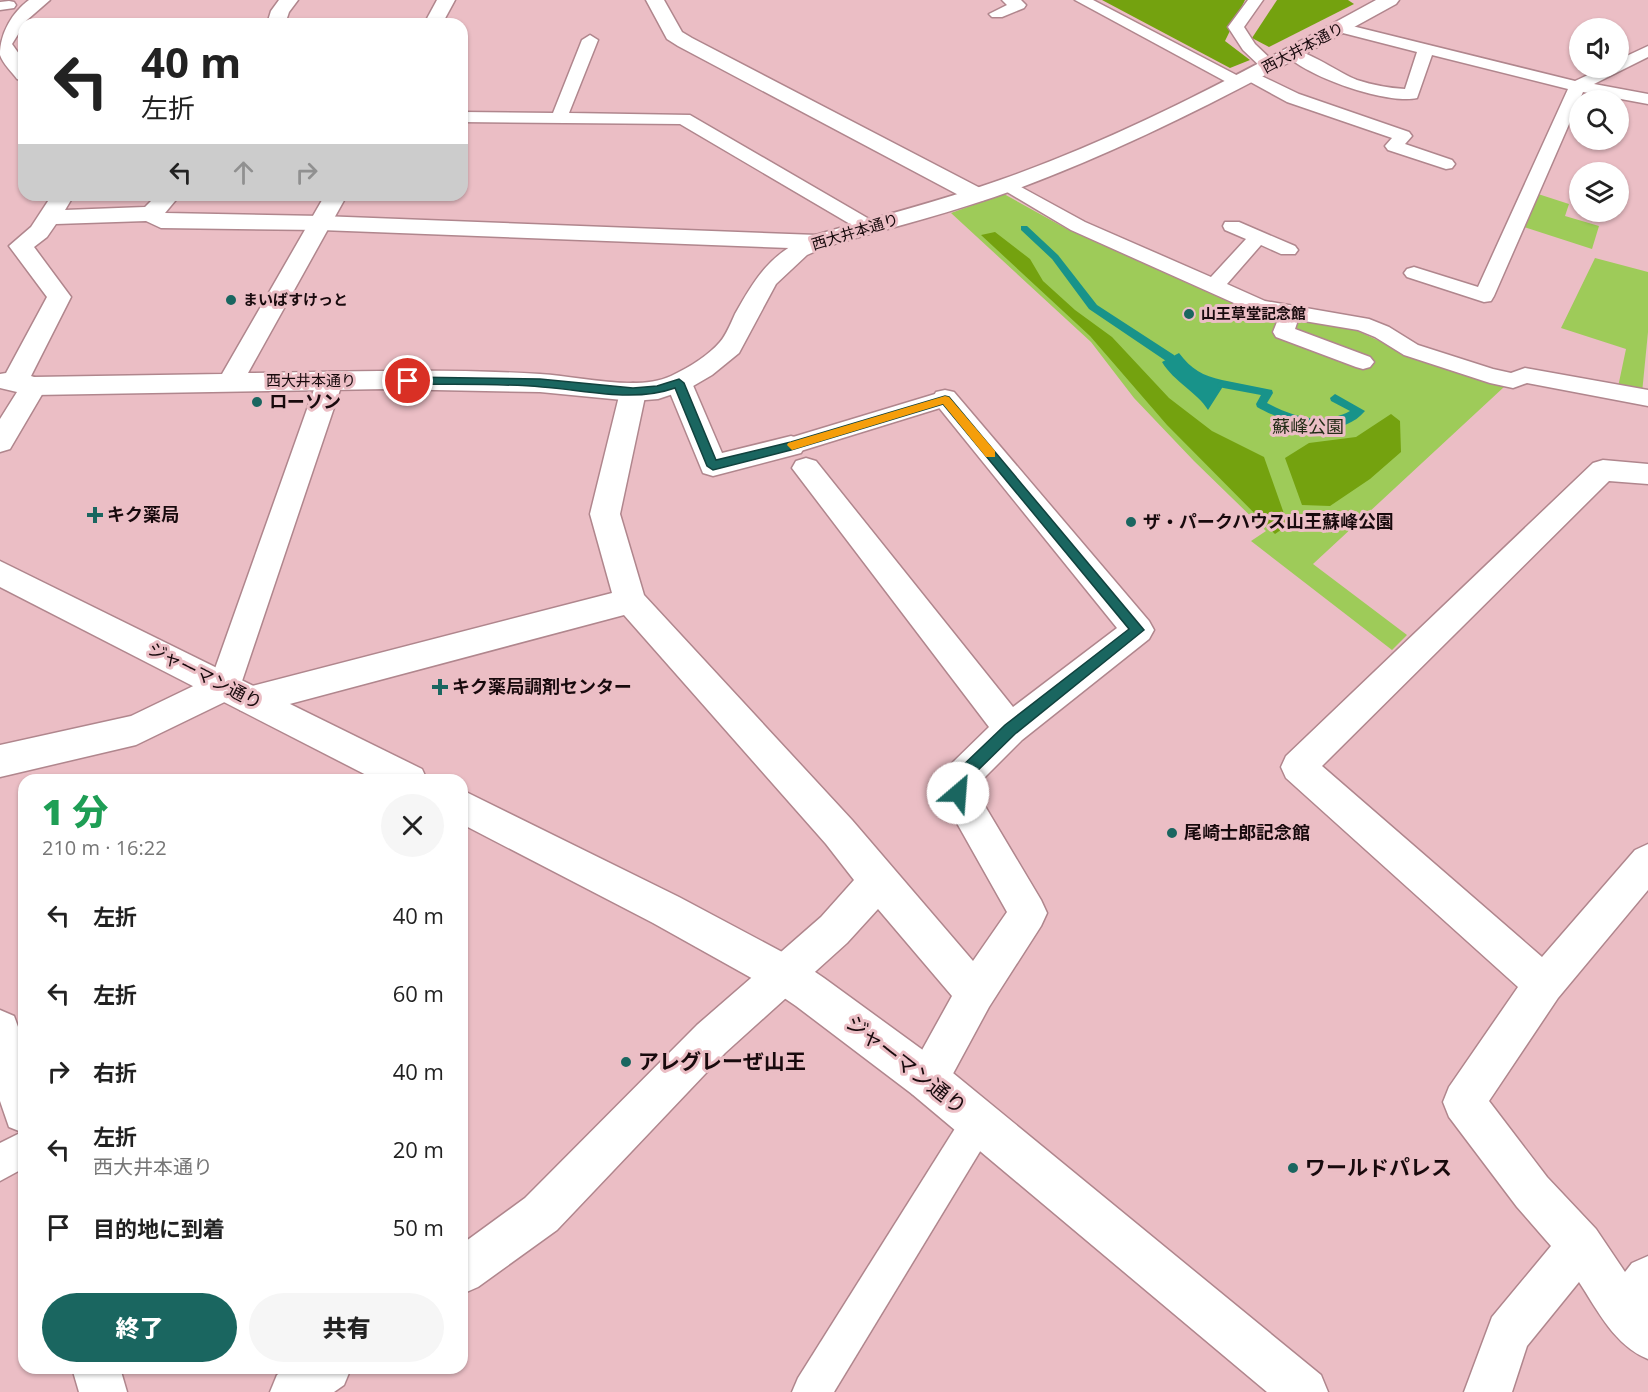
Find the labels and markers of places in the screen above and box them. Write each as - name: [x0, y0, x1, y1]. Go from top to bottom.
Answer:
- place label: まいばすけっと: [243, 289, 348, 309]
- marker: まいばすけっと: [224, 293, 238, 307]
- place label: 山王草堂記念館: [1201, 303, 1306, 323]
- marker: 山王草堂記念館: [1182, 307, 1196, 321]
- pin: [382, 355, 433, 406]
- place label: ローソン: [269, 389, 341, 413]
- marker: ローソン: [250, 395, 264, 409]
- place label: キク薬局: [107, 502, 179, 526]
- marker: キク薬局: [88, 508, 102, 522]
- place label: ザ・パークハウス山王蘇峰公園: [1143, 509, 1394, 533]
- marker: ザ・パークハウス山王蘇峰公園: [1124, 515, 1138, 529]
- place label: キク薬局調剤センター: [452, 674, 632, 698]
- marker: キク薬局調剤センター: [433, 680, 447, 694]
- place label: 尾崎士郎記念館: [1184, 820, 1310, 844]
- marker: 尾崎士郎記念館: [1165, 826, 1179, 840]
- place label: アレグレーぜ山王: [638, 1047, 806, 1075]
- marker: アレグレーぜ山王: [619, 1055, 633, 1069]
- place label: ワールドパレス: [1305, 1153, 1452, 1181]
- marker: ワールドパレス: [1286, 1161, 1300, 1175]

